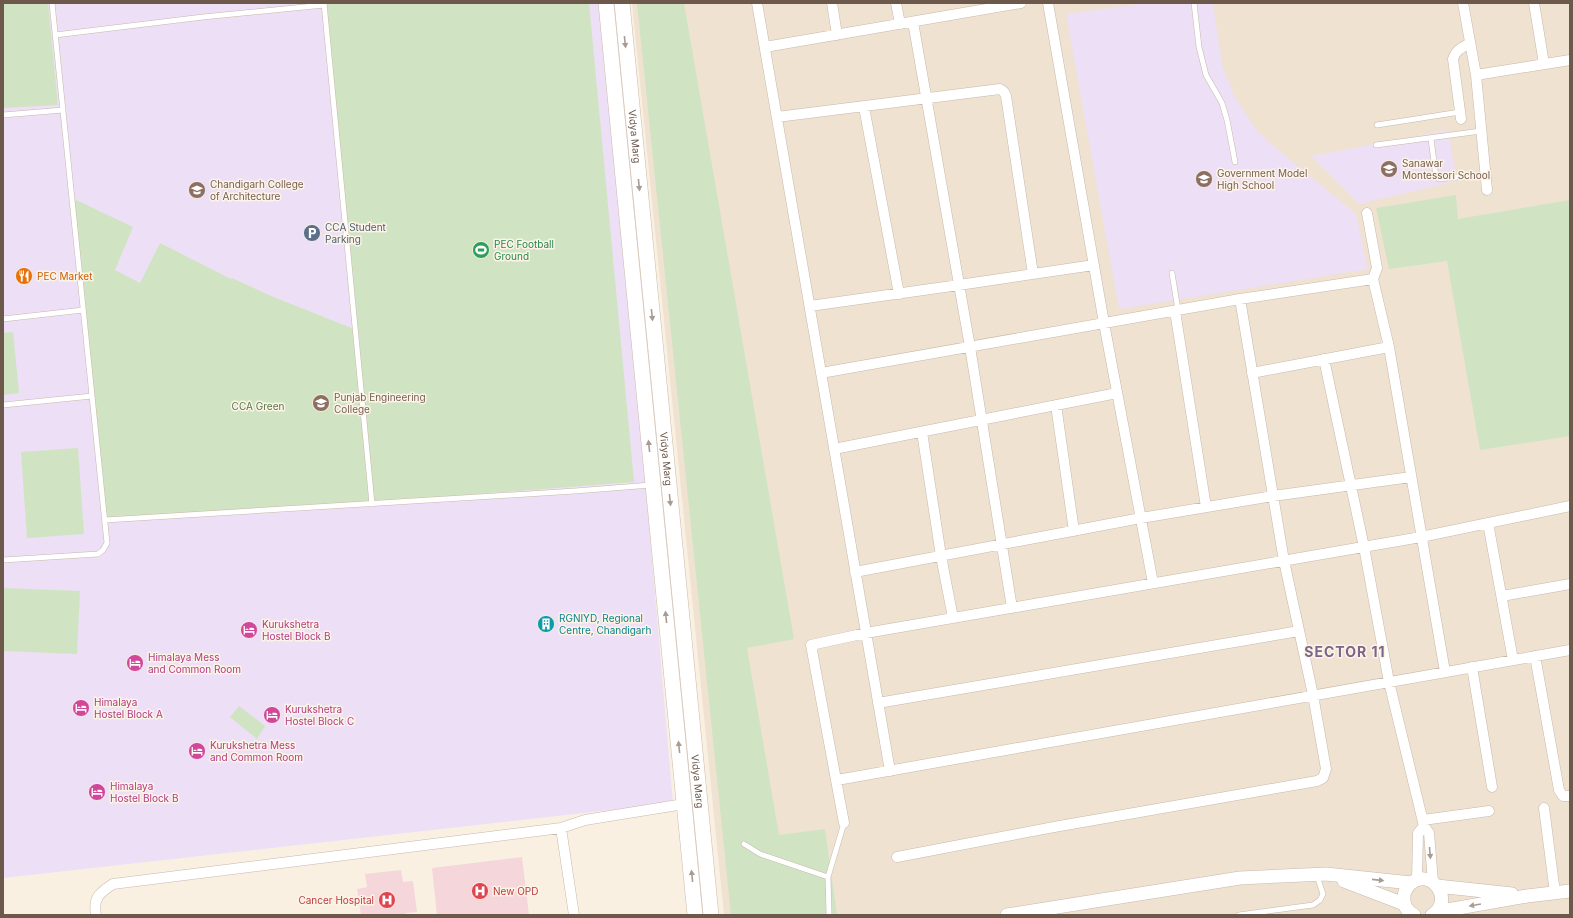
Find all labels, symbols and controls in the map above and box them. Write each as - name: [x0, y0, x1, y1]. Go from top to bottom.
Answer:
- one-way arrow: [622, 36, 629, 48]
- street label: Vidya Marg: [626, 109, 644, 164]
- place label: Sanawar Montessori School: [1402, 157, 1490, 181]
- school or university icon: Sanawar Montessori School: [1379, 159, 1399, 179]
- place label: Government Model High School: [1217, 167, 1307, 191]
- school or university icon: Government Model High School: [1194, 169, 1214, 189]
- place label: Chandigarh College of Architecture: [210, 178, 304, 202]
- one-way arrow: [636, 179, 643, 191]
- school or university icon: Chandigarh College of Architecture: [187, 180, 207, 200]
- place label: CCA Student Parking: [325, 221, 387, 245]
- parking icon: CCA Student Parking: [302, 223, 322, 243]
- place label: PEC Football Ground: [494, 238, 554, 262]
- sports icon: PEC Football Ground: [471, 240, 491, 260]
- restaurant icon: PEC Market: [14, 266, 34, 286]
- place label: PEC Market: [37, 270, 93, 282]
- one-way arrow: [649, 308, 655, 321]
- place label: Punjab Engineering College: [334, 391, 426, 415]
- school or university icon: Punjab Engineering College: [311, 393, 331, 413]
- park label: CCA Green: [232, 400, 284, 412]
- street label: Vidya Marg: [658, 431, 675, 486]
- one-way arrow: [646, 440, 653, 452]
- one-way arrow: [667, 494, 673, 506]
- one-way arrow: [663, 611, 669, 623]
- place label: RGNIYD, Regional Centre, Chandigarh: [559, 612, 651, 636]
- building icon: RGNIYD, Regional Centre, Chandigarh: [536, 614, 556, 634]
- place label: Kurukshetra Hostel Block B: [262, 618, 330, 642]
- hotel icon: Kurukshetra Hostel Block B: [239, 620, 259, 640]
- district label: SECTOR 11: [1304, 643, 1386, 660]
- place label: Himalaya Mess and Common Room: [148, 651, 241, 675]
- hotel icon: Himalaya Mess and Common Room: [125, 653, 145, 673]
- place label: Himalaya Hostel Block A: [94, 696, 163, 720]
- hotel icon: Himalaya Hostel Block A: [71, 698, 91, 718]
- place label: Kurukshetra Hostel Block C: [285, 703, 354, 727]
- hotel icon: Kurukshetra Hostel Block C: [262, 705, 282, 725]
- place label: Kurukshetra Mess and Common Room: [210, 739, 303, 763]
- hotel icon: Kurukshetra Mess and Common Room: [187, 741, 207, 761]
- one-way arrow: [676, 741, 682, 753]
- street label: Vidya Marg: [689, 754, 707, 809]
- place label: Himalaya Hostel Block B: [110, 780, 178, 804]
- hotel icon: Himalaya Hostel Block B: [87, 782, 107, 802]
- one-way arrow: [1427, 847, 1434, 859]
- one-way arrow: [688, 870, 695, 882]
- one-way arrow: [1372, 876, 1384, 883]
- hospital icon: New OPD: [470, 881, 490, 901]
- place label: New OPD: [493, 885, 538, 897]
- hospital icon: Cancer Hospital: [377, 890, 397, 910]
- place label: Cancer Hospital: [298, 894, 374, 906]
- one-way arrow: [1469, 902, 1481, 908]

